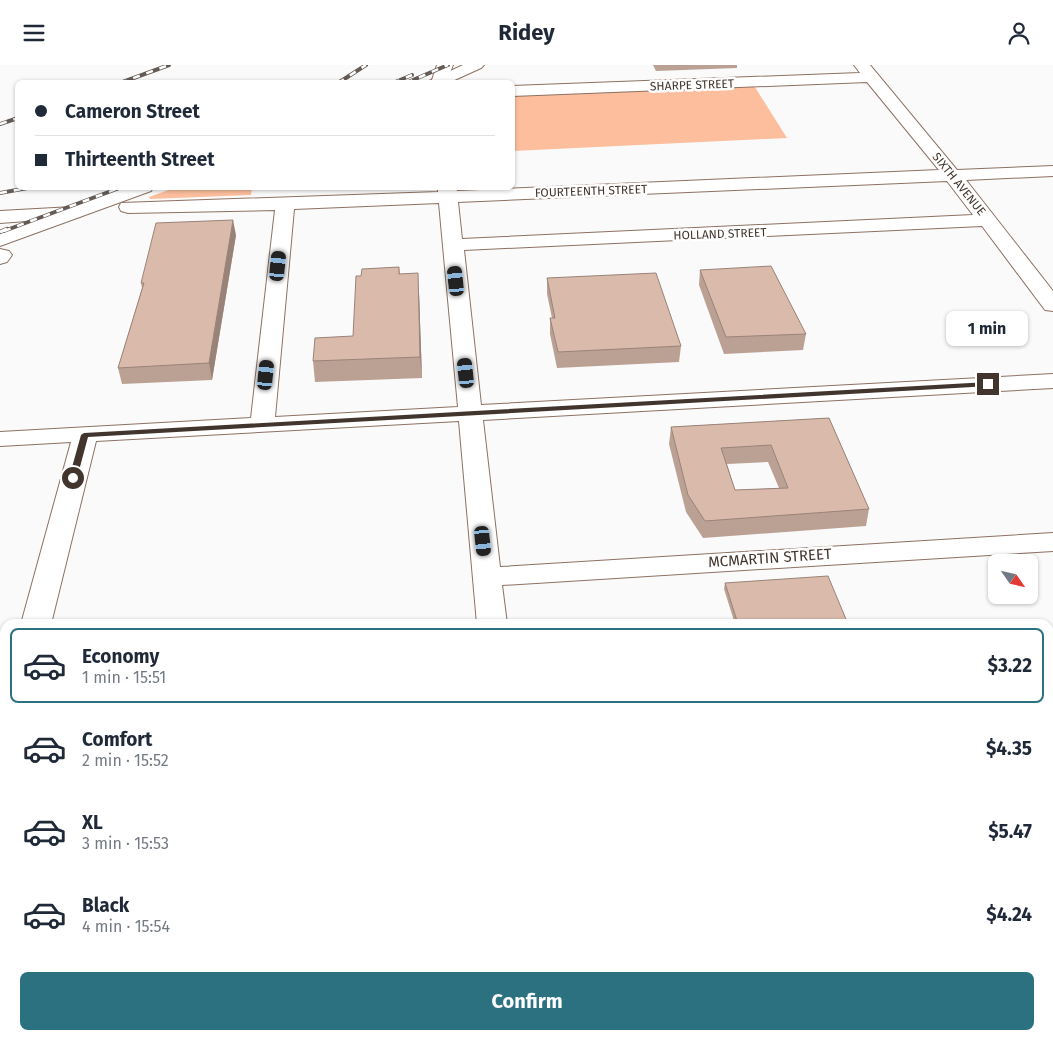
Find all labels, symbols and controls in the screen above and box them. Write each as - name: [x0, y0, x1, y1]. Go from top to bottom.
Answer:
- icon: menu: [20, 19, 48, 47]
- text: Ridey: [498, 19, 555, 46]
- icon: person: [1005, 19, 1033, 47]
- street label: SHARPE STREET: [650, 77, 735, 93]
- text: Cameron Street: [65, 100, 200, 123]
- text: Thirteenth Street: [65, 148, 215, 171]
- street label: SIXTH AVENUE: [929, 150, 989, 218]
- street label: FOURTEENTH STREET: [535, 182, 648, 200]
- street label: HOLLAND STREET: [673, 225, 768, 243]
- car: [268, 250, 287, 282]
- car: [446, 265, 465, 297]
- callout: 1 min: [947, 311, 1029, 347]
- text: 1 min: [968, 319, 1006, 338]
- car: [456, 357, 475, 389]
- car: [256, 359, 275, 391]
- route end: [977, 373, 999, 395]
- route start: [62, 467, 84, 489]
- car: [473, 525, 492, 557]
- street label: MCMARTIN STREET: [708, 545, 833, 571]
- north arrow: [988, 554, 1038, 604]
- map controls: [988, 554, 1038, 604]
- icon: car: [22, 643, 67, 688]
- text: Economy: [82, 645, 159, 668]
- text: $3.22: [987, 654, 1032, 677]
- text: 1 min · 15:51: [82, 668, 166, 687]
- icon: car: [22, 726, 67, 771]
- text: Comfort: [82, 728, 152, 751]
- text: $4.35: [986, 737, 1032, 760]
- text: 2 min · 15:52: [82, 751, 169, 770]
- icon: car: [22, 809, 67, 854]
- text: XL: [82, 811, 103, 834]
- text: $5.47: [988, 820, 1032, 843]
- text: 3 min · 15:53: [82, 834, 169, 853]
- icon: car: [22, 892, 67, 937]
- text: Black: [82, 894, 129, 917]
- text: $4.24: [986, 903, 1032, 926]
- text: 4 min · 15:54: [82, 917, 170, 936]
- button: Confirm: [20, 972, 1034, 1030]

